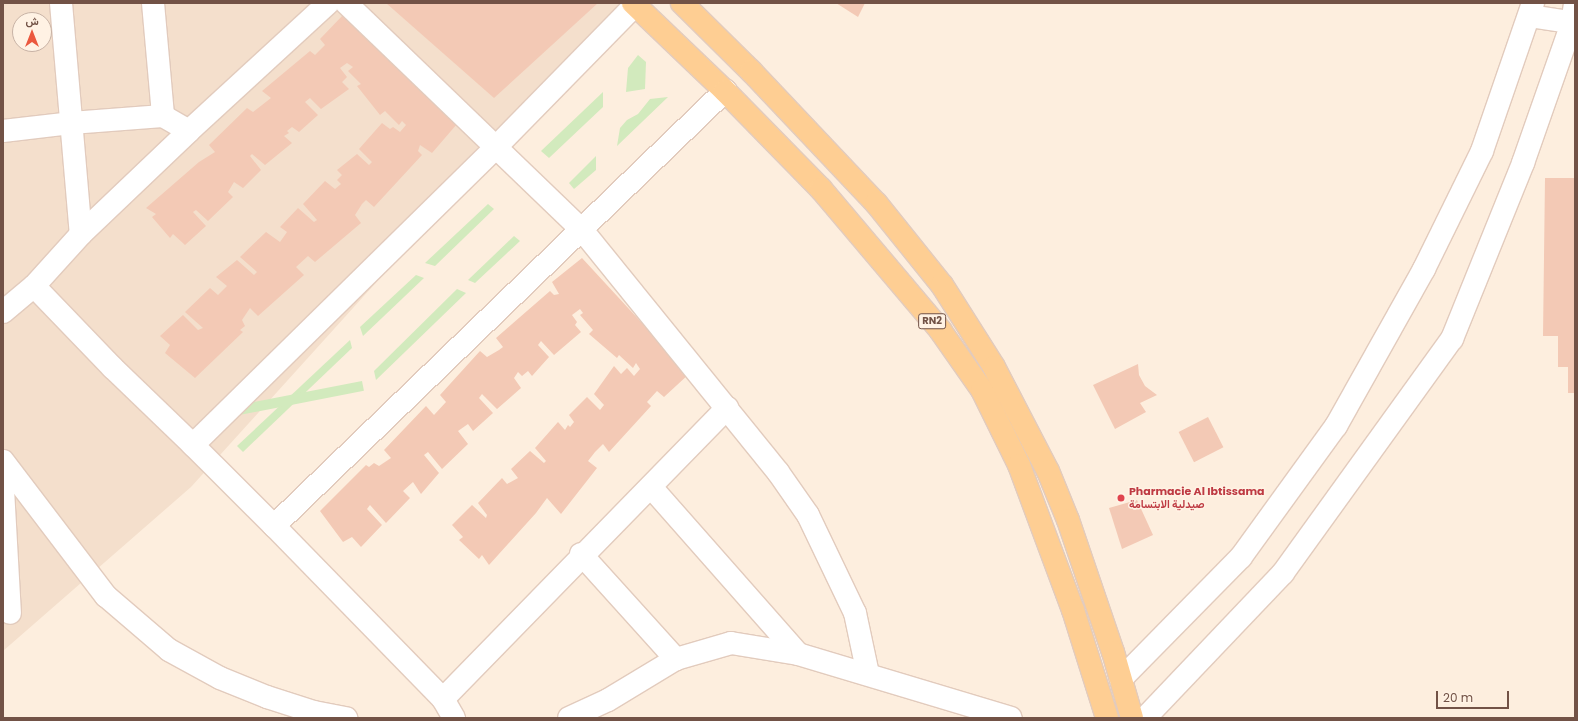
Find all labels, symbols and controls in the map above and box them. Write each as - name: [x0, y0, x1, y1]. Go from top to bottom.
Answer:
- north arrow: [12, 12, 52, 52]
- text: ش: [25, 13, 39, 29]
- road number: RN2: [918, 313, 946, 329]
- place label: Pharmacie Al Ibtissama صيدلية الابتسامة: [1129, 485, 1265, 511]
- marker: Pharmacie Al Ibtissama صيدلية الابتسامة: [1116, 493, 1126, 503]
- scale bar: [1438, 683, 1511, 709]
- text: 20 m: [1443, 689, 1473, 706]

